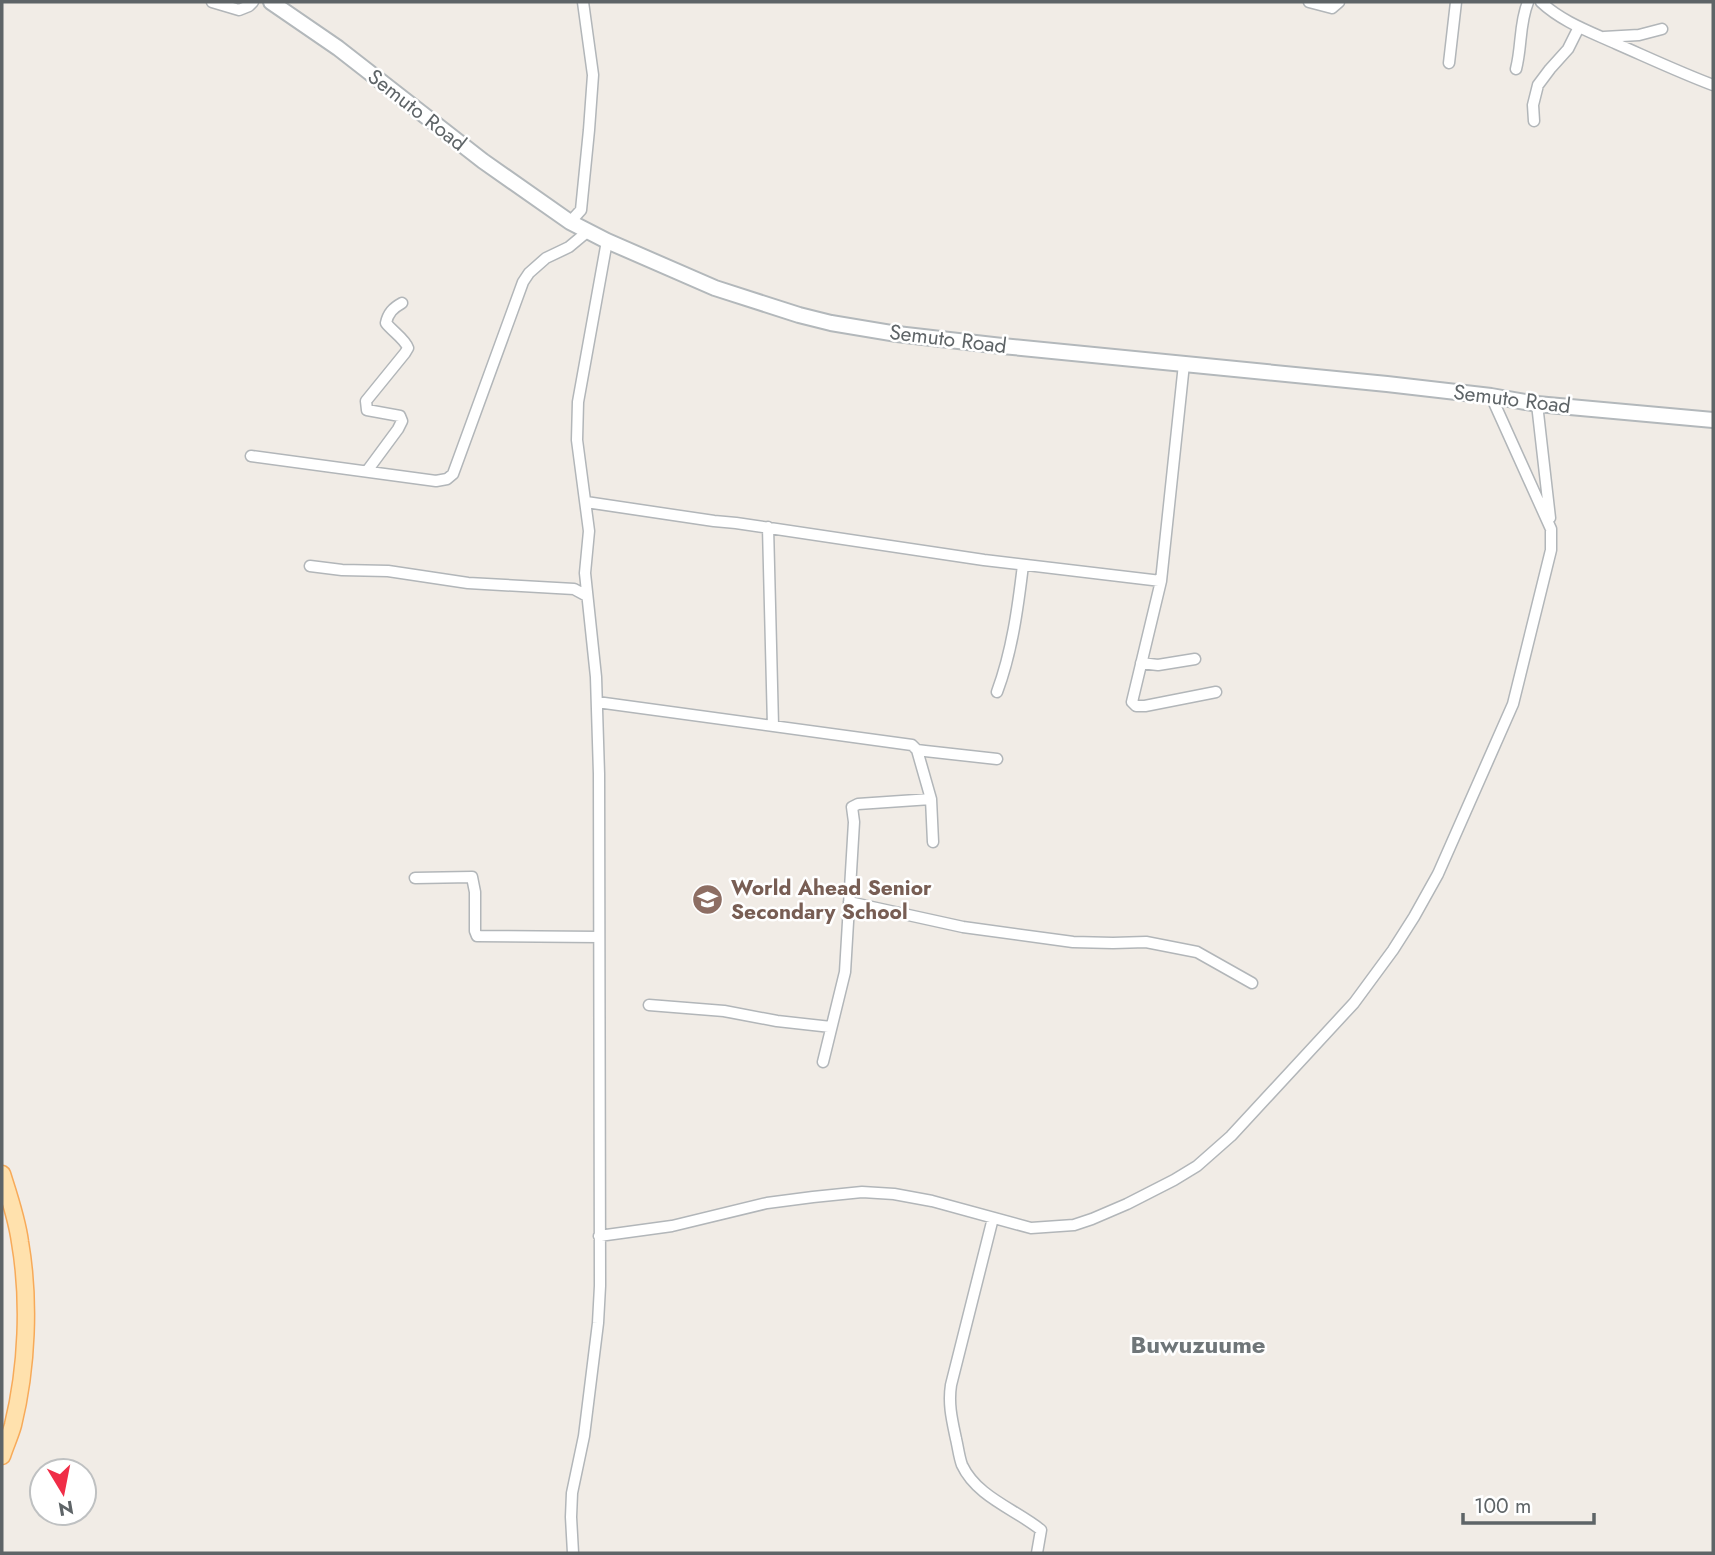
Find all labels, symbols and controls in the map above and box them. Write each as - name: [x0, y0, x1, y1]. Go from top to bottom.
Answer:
- street label: Semuto Road: [361, 62, 473, 158]
- street label: Semuto Road: [888, 317, 1008, 361]
- street label: Semuto Road: [1452, 377, 1572, 421]
- place label: World Ahead Senior Secondary School: [731, 873, 932, 927]
- school or university icon: World Ahead Senior Secondary School: [691, 883, 725, 917]
- district label: Buwuzuume: [1130, 1327, 1266, 1362]
- north arrow: [28, 1457, 98, 1527]
- scale bar: [1463, 1482, 1594, 1526]
- text: 100 m: [1474, 1491, 1531, 1521]
- text: N: [56, 1494, 76, 1523]

